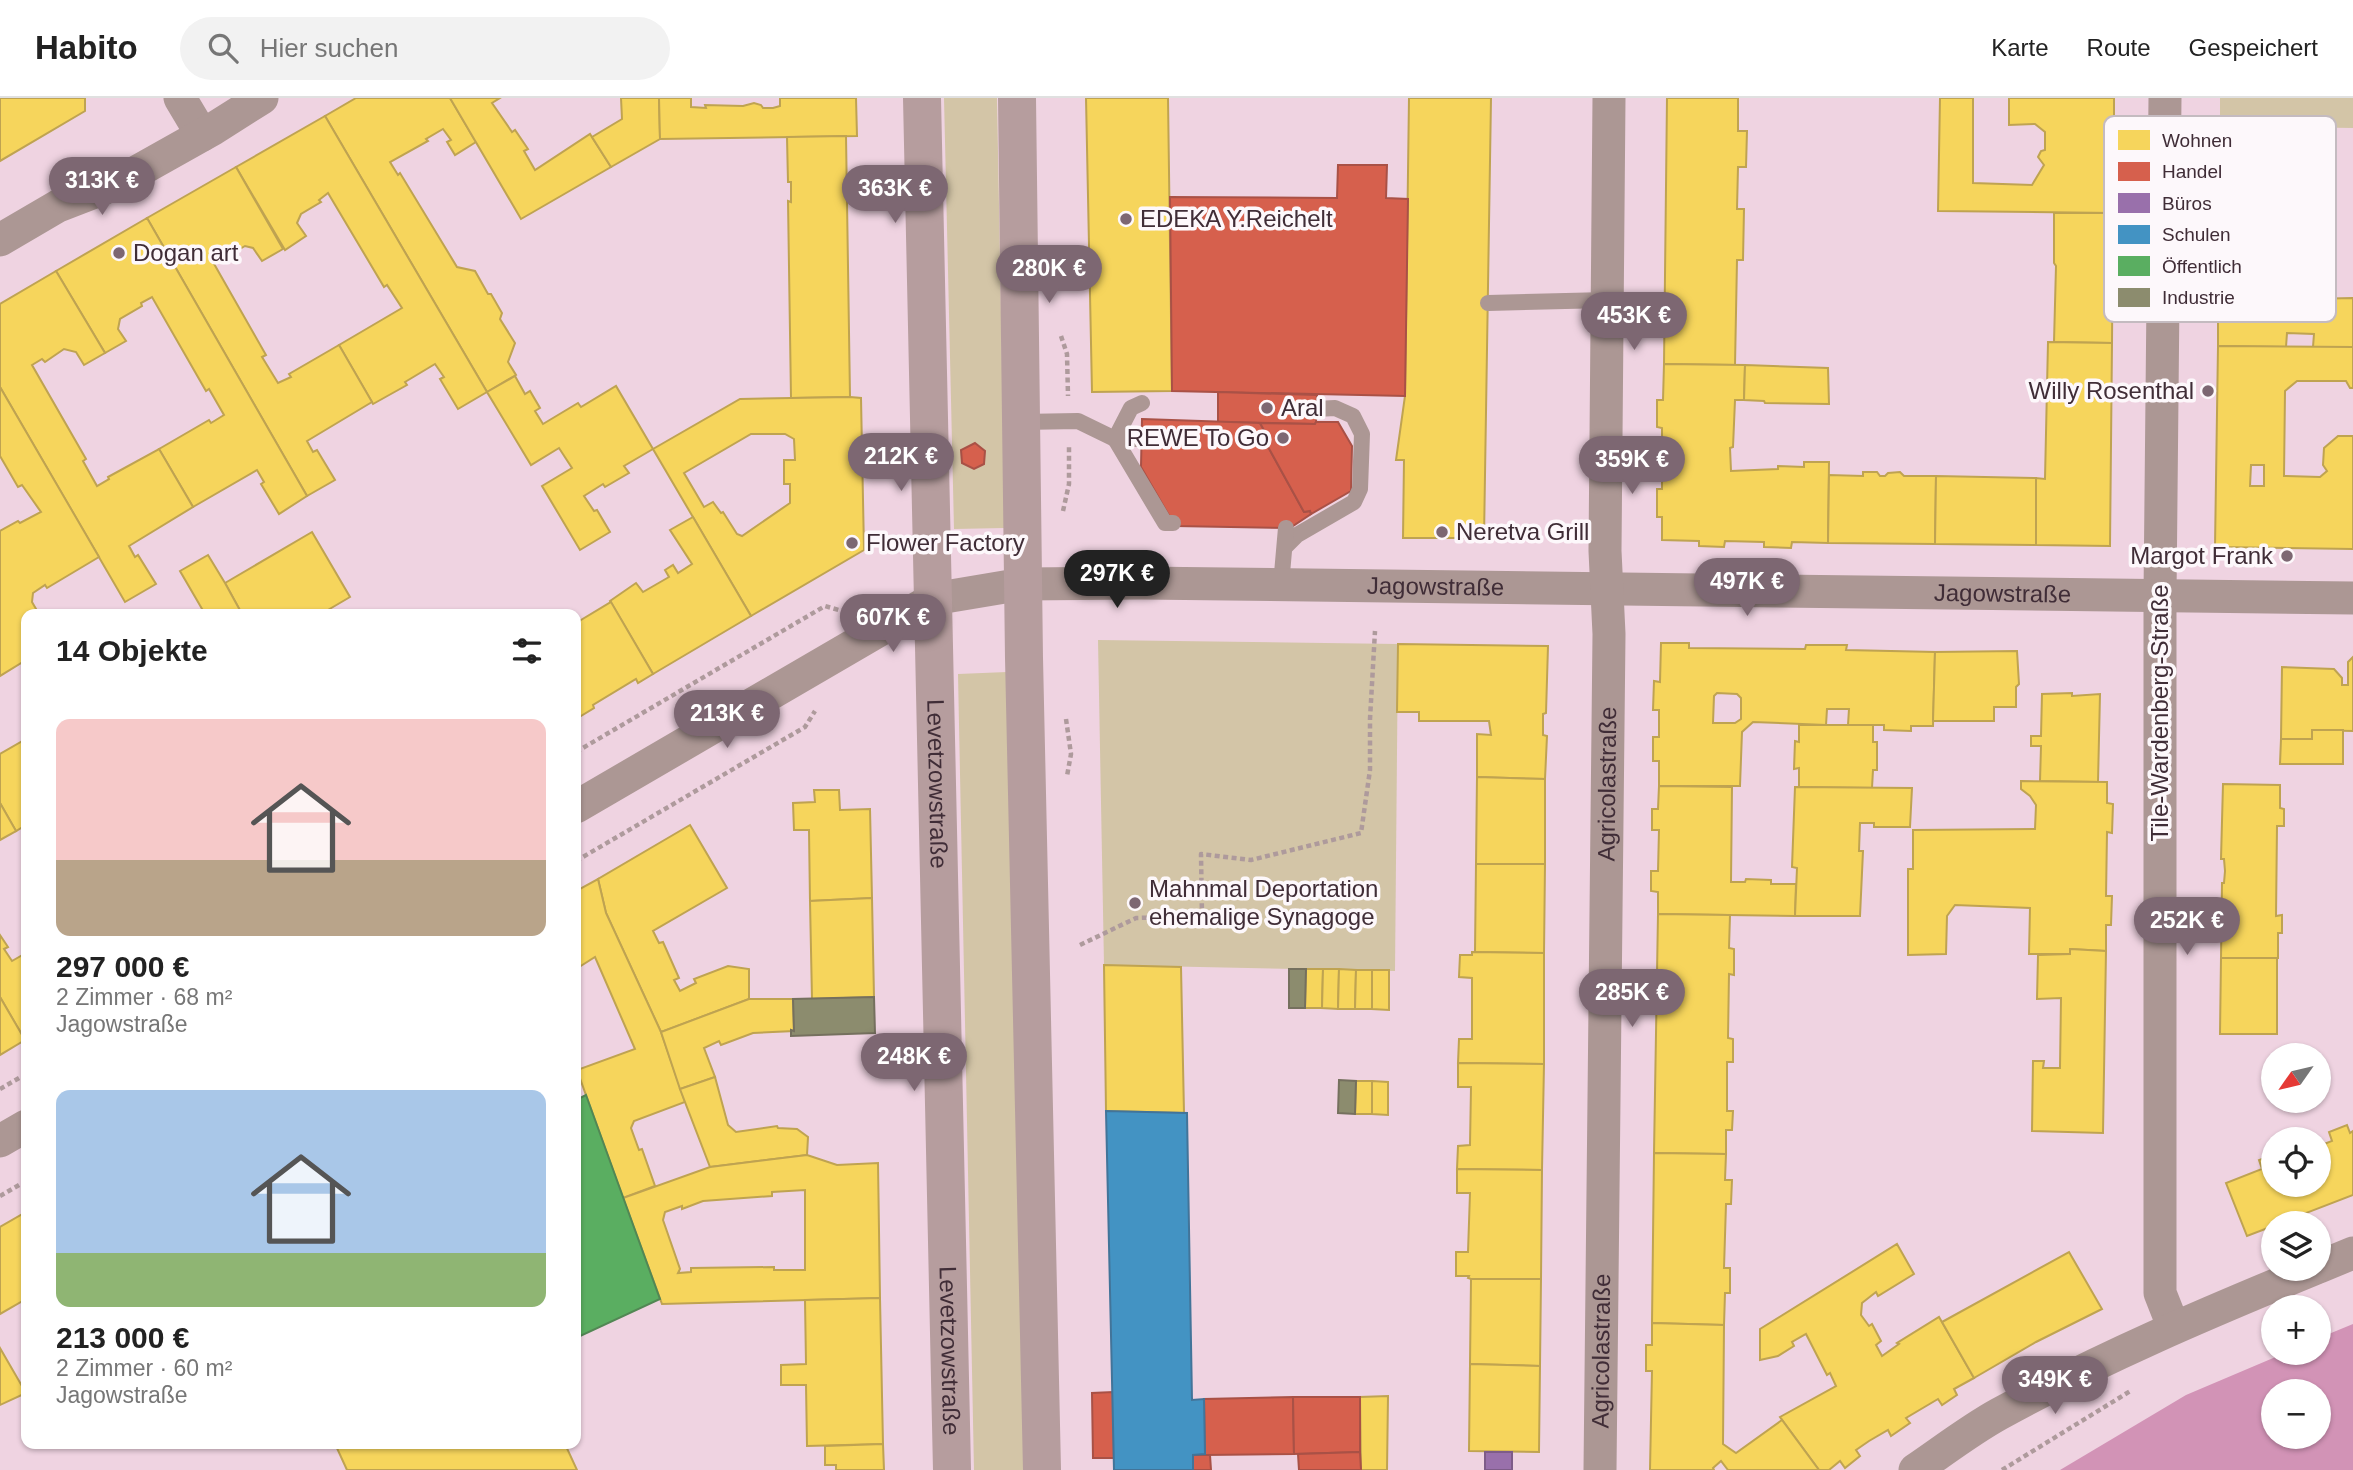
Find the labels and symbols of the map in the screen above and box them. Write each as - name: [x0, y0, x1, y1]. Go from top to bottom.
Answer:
- legend: [2104, 116, 2336, 322]
- text: Wohnen: [2162, 130, 2232, 151]
- pin: 313K €: [45, 158, 159, 217]
- text: Handel: [2162, 161, 2222, 182]
- pin: 363K €: [838, 166, 952, 225]
- text: Büros: [2162, 193, 2212, 214]
- place label: EDEKA Y.Reichelt: [1140, 205, 1333, 232]
- marker: EDEKA Y.Reichelt: [1118, 211, 1134, 227]
- text: Schulen: [2162, 224, 2231, 245]
- place label: Dogan art: [133, 239, 239, 266]
- marker: Dogan art: [111, 245, 127, 261]
- pin: 280K €: [992, 246, 1106, 305]
- text: Öffentlich: [2162, 256, 2242, 277]
- text: Industrie: [2162, 287, 2235, 308]
- pin: 453K €: [1577, 292, 1691, 352]
- place label: Willy Rosenthal: [2029, 377, 2194, 404]
- marker: Willy Rosenthal: [2200, 383, 2216, 399]
- place label: Aral: [1281, 394, 1324, 421]
- marker: Aral: [1259, 400, 1275, 416]
- place label: REWE To Go: [1127, 424, 1269, 451]
- marker: REWE To Go: [1275, 430, 1291, 446]
- pin: 212K €: [844, 434, 958, 493]
- pin: 359K €: [1575, 436, 1689, 496]
- place label: Neretva Grill: [1456, 518, 1589, 545]
- marker: Neretva Grill: [1434, 524, 1450, 540]
- place label: Flower Factory: [866, 529, 1025, 556]
- marker: Flower Factory: [844, 535, 860, 551]
- place label: Margot Frank: [2130, 542, 2274, 569]
- marker: Margot Frank: [2279, 548, 2295, 564]
- pin: 297K €: [1060, 550, 1174, 610]
- pin: 497K €: [1690, 559, 1804, 618]
- street label: Jagowstraße: [1367, 572, 1504, 600]
- street label: Jagowstraße: [1934, 579, 2071, 608]
- street label: Tile-Wardenberg-Straße: [2146, 585, 2173, 841]
- pin: 607K €: [836, 594, 950, 654]
- pin: 213K €: [670, 690, 784, 750]
- street label: Levetzowstraße: [922, 699, 953, 869]
- street label: Agricolastraße: [1593, 706, 1621, 862]
- place label: Mahnmal Deportation ehemalige Synagoge: [1149, 875, 1378, 930]
- marker: Mahnmal Deportation ehemalige Synagoge: [1127, 895, 1143, 911]
- pin: 252K €: [2130, 898, 2244, 957]
- pin: 285K €: [1575, 970, 1689, 1029]
- pin: 248K €: [857, 1034, 971, 1093]
- north arrow: [2261, 1043, 2331, 1113]
- street label: Levetzowstraße: [935, 1266, 965, 1436]
- street label: Agricolastraße: [1586, 1273, 1615, 1429]
- pin: 349K €: [1998, 1356, 2112, 1416]

